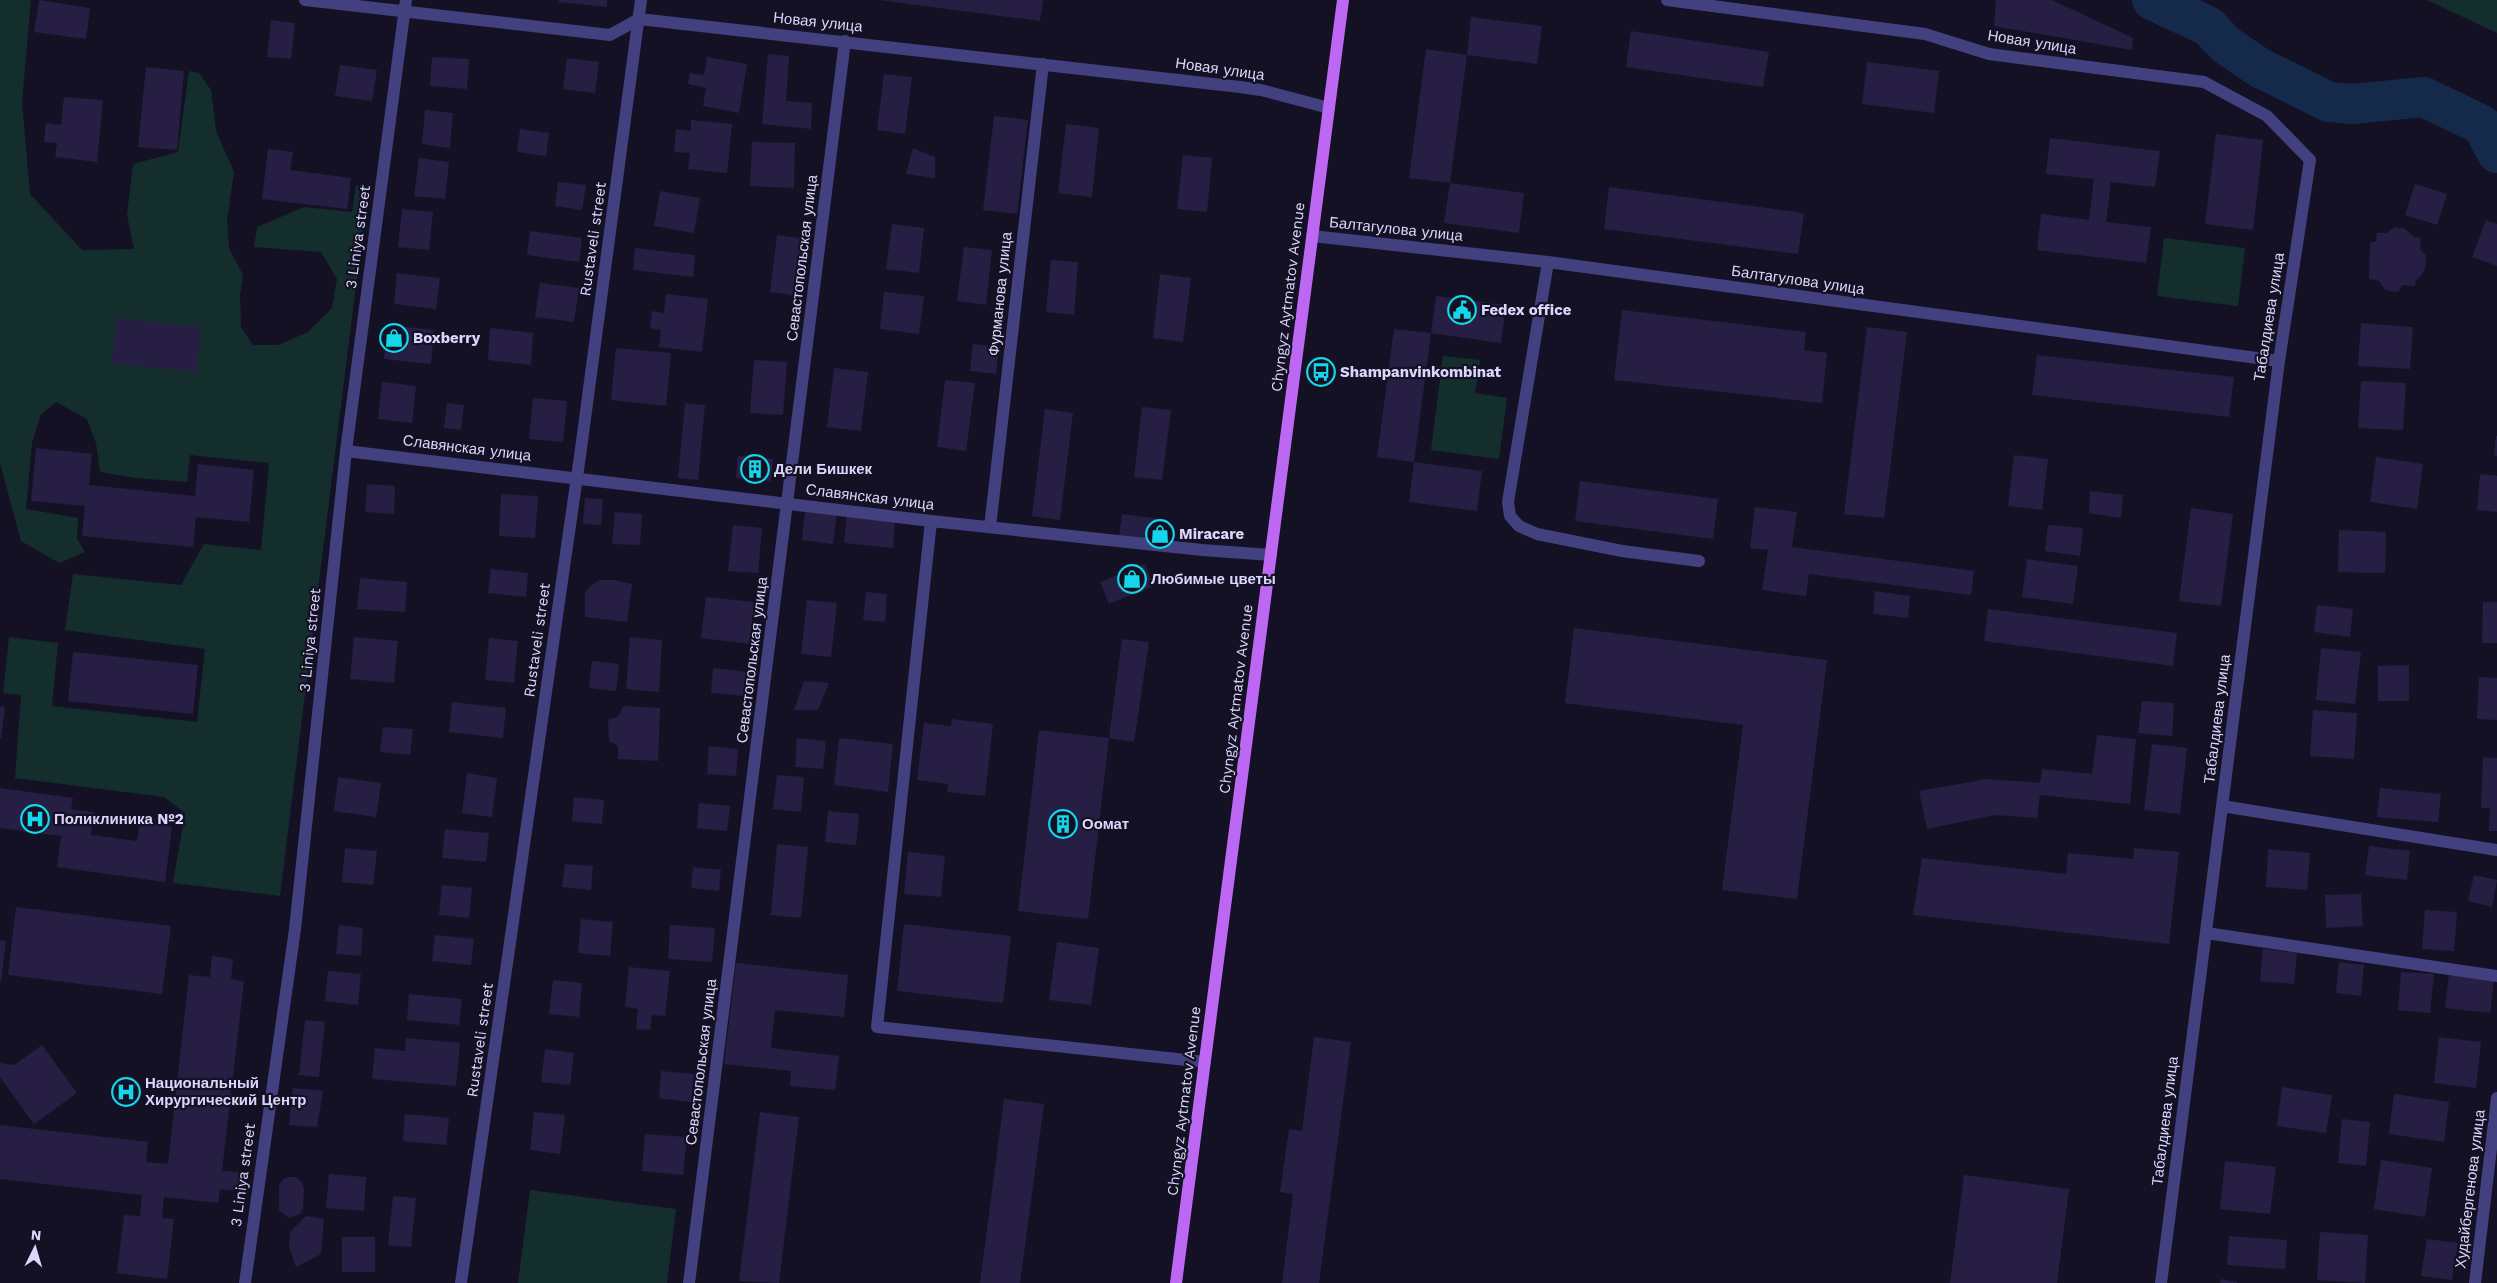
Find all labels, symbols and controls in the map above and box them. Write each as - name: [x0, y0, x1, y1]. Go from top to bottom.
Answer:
- street label: Новая улица: [772, 8, 864, 36]
- street label: Новая улица: [1986, 26, 2078, 58]
- street label: Новая улица: [1174, 54, 1266, 84]
- street label: Севастопольская улица: [783, 173, 821, 342]
- street label: Rustaveli street: [576, 180, 610, 297]
- street label: 3 Liniya street: [342, 183, 374, 290]
- street label: Chyngyz Aytmatov Avenue: [1267, 201, 1309, 393]
- street label: Балтагулова улица: [1328, 213, 1464, 245]
- street label: Фурманова улица: [985, 230, 1016, 357]
- street label: Табалдиева улица: [2250, 251, 2288, 383]
- street label: Балтагулова улица: [1730, 262, 1866, 298]
- public building icon: Fedex office: [1447, 295, 1477, 325]
- place label: Fedex office: [1481, 301, 1572, 319]
- shop icon: Boxberry: [379, 323, 409, 353]
- place label: Boxberry: [413, 329, 481, 347]
- bus stop icon: Shampanvinkombinat: [1306, 357, 1336, 387]
- place label: Shampanvinkombinat: [1340, 363, 1501, 381]
- street label: Славянская улица: [402, 431, 533, 465]
- building icon: Дели Бишкек: [740, 454, 770, 484]
- place label: Дели Бишкек: [774, 460, 873, 478]
- street label: Славянская улица: [805, 480, 936, 514]
- shop icon: Miracare: [1145, 519, 1175, 549]
- place label: Miracare: [1179, 525, 1245, 543]
- shop icon: Любимые цветы: [1117, 564, 1147, 594]
- place label: Любимые цветы: [1151, 570, 1276, 588]
- street label: Севастопольская улица: [733, 575, 771, 744]
- street label: Rustaveli street: [520, 581, 554, 698]
- street label: 3 Liniya street: [296, 586, 324, 693]
- street label: Chyngyz Aytmatov Avenue: [1215, 603, 1257, 795]
- street label: Табалдиева улица: [2200, 653, 2234, 785]
- hospital icon: Поликлиника №2: [20, 804, 50, 834]
- building icon: Оомат: [1048, 809, 1078, 839]
- place label: Поликлиника №2: [54, 810, 184, 828]
- place label: Оомат: [1082, 815, 1129, 833]
- street label: Севастопольская улица: [682, 977, 720, 1146]
- street label: Rustaveli street: [463, 981, 497, 1098]
- street label: Chyngyz Aytmatov Avenue: [1163, 1005, 1205, 1197]
- street label: Табалдиева улица: [2148, 1055, 2182, 1187]
- place label: Национальный Хирургический Центр: [145, 1074, 306, 1109]
- hospital icon: Национальный Хирургический Центр: [111, 1077, 141, 1107]
- street label: Худайбергенова улица: [2451, 1108, 2489, 1269]
- street label: 3 Liniya street: [227, 1121, 259, 1228]
- north arrow: [10, 1223, 60, 1273]
- text: N: [30, 1227, 42, 1243]

